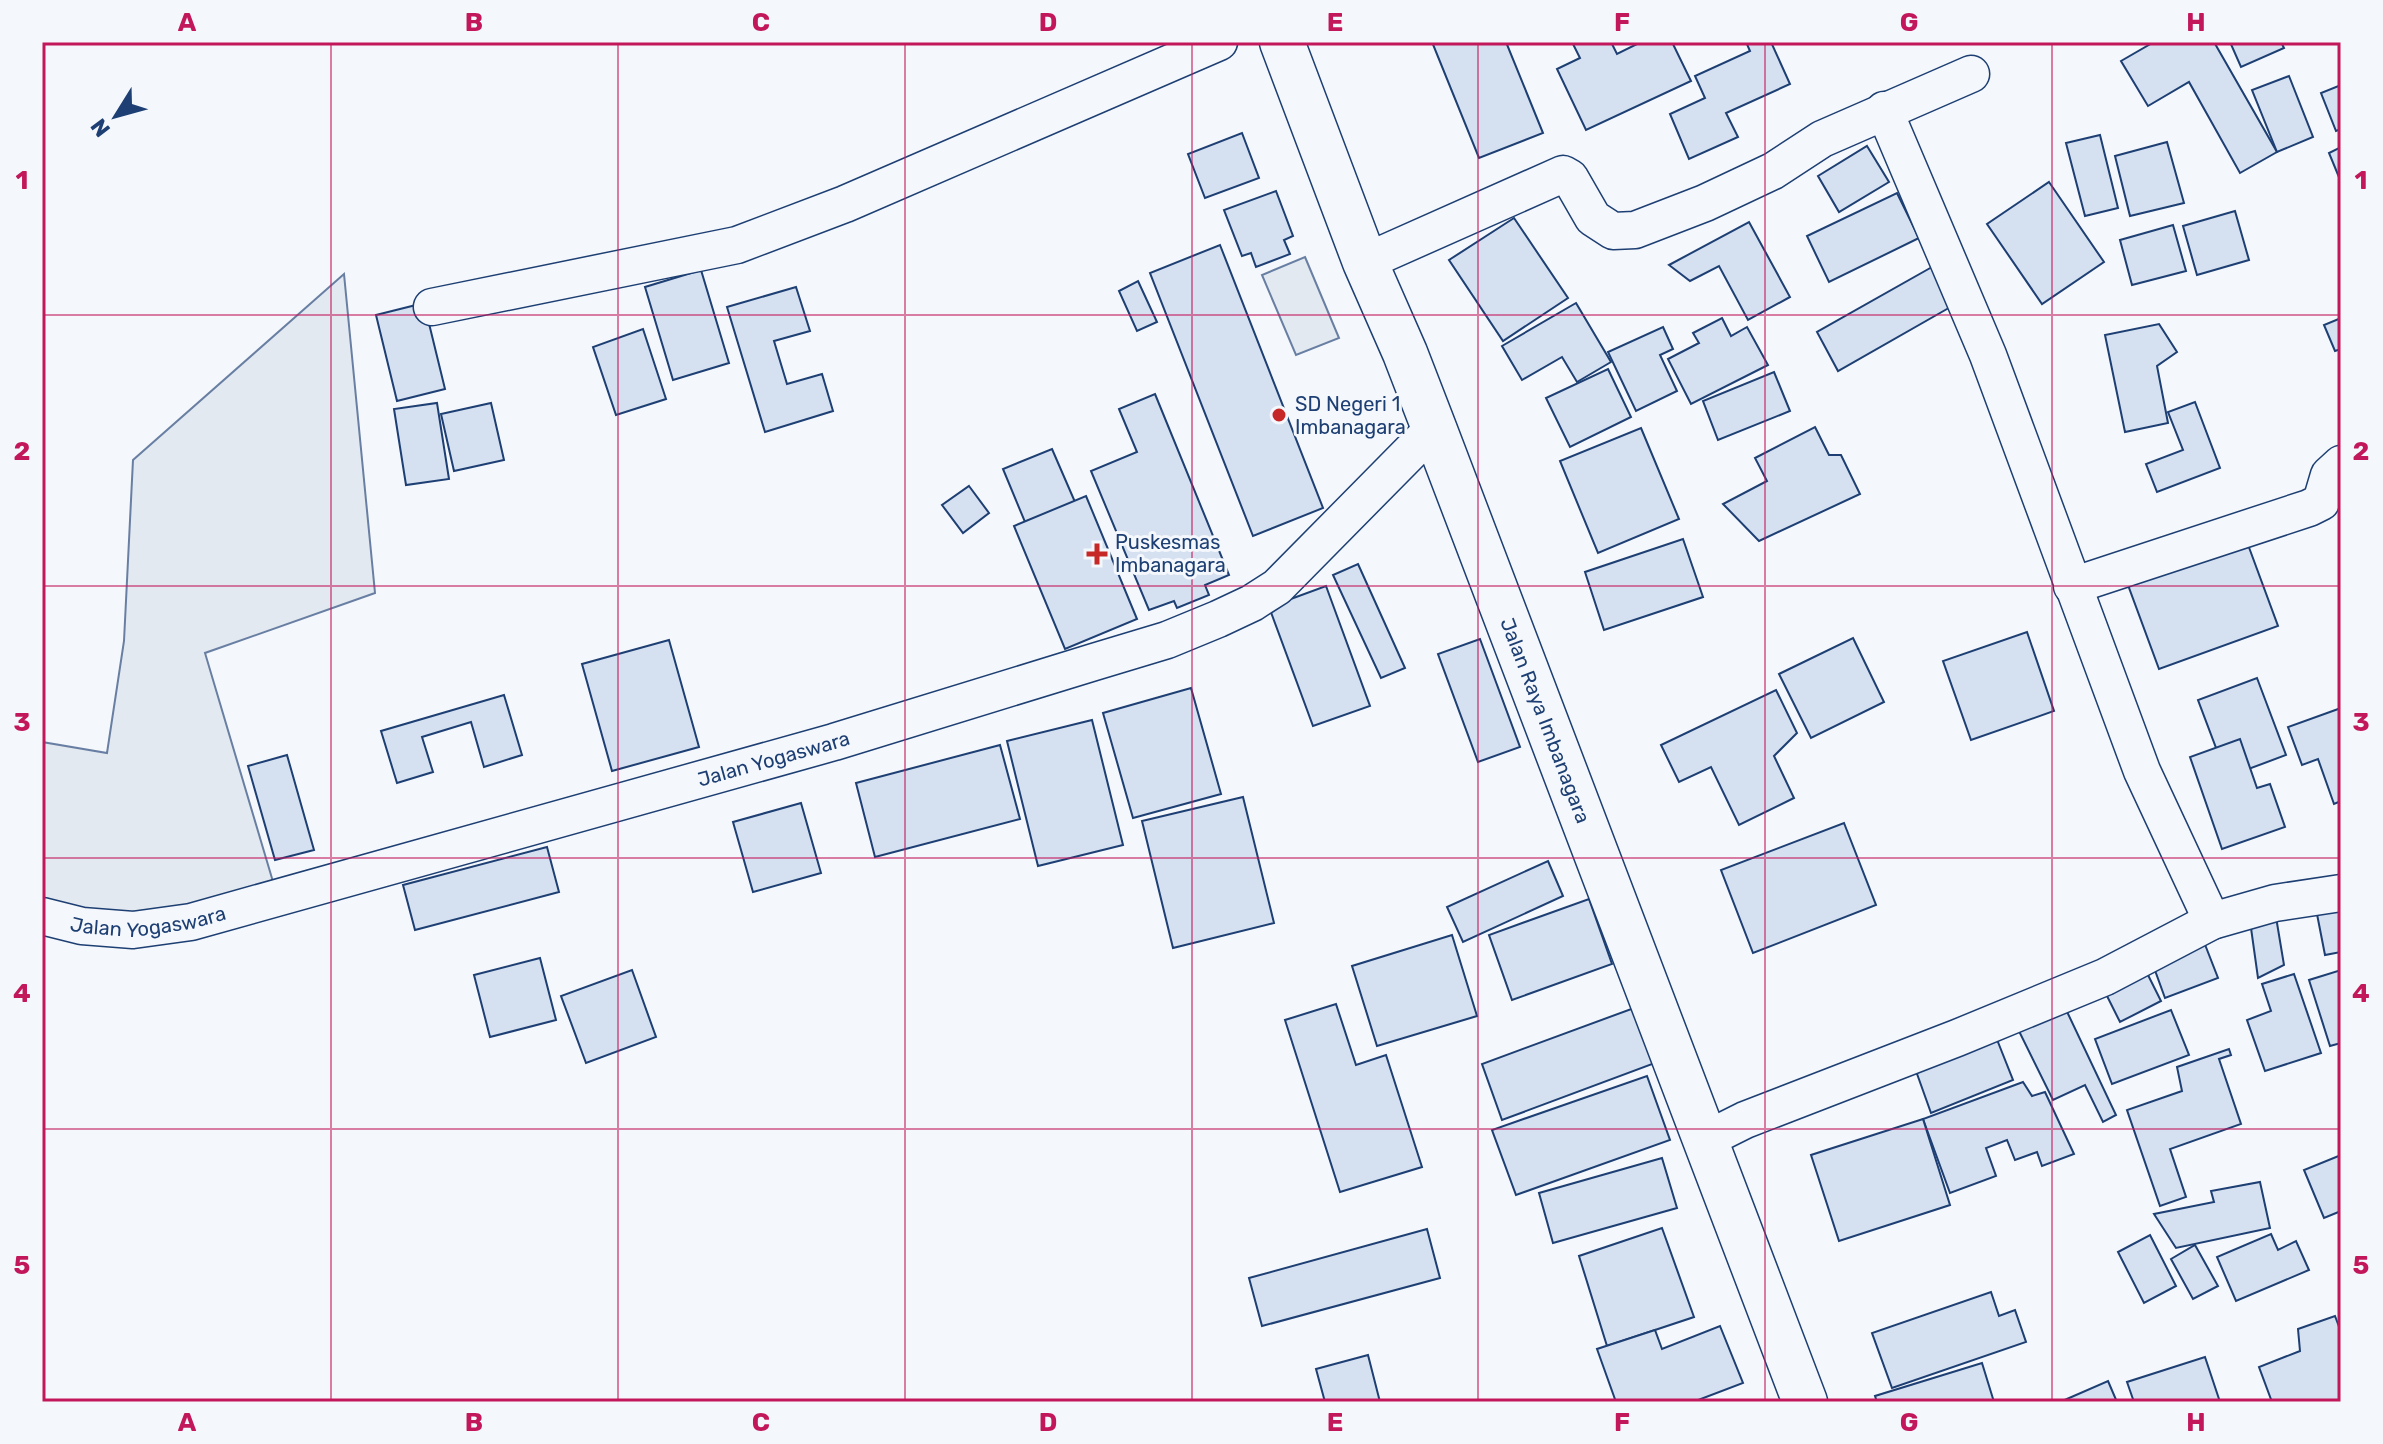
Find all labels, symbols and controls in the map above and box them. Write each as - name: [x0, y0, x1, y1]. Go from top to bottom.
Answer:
- text: A: [178, 7, 197, 38]
- text: B: [465, 7, 483, 38]
- text: C: [752, 7, 770, 38]
- text: D: [1039, 7, 1057, 38]
- text: E: [1327, 7, 1343, 38]
- text: F: [1614, 7, 1630, 38]
- text: G: [1900, 7, 1918, 38]
- text: H: [2186, 7, 2206, 38]
- north arrow: [76, 76, 156, 156]
- text: N: [85, 113, 116, 142]
- text: 1: [16, 165, 28, 196]
- text: 1: [2355, 165, 2367, 196]
- place label: SD Negeri 1 Imbanagara: [1295, 392, 1406, 439]
- marker: SD Negeri 1 Imbanagara: [1270, 406, 1288, 424]
- text: 2: [14, 436, 30, 467]
- text: 2: [2353, 436, 2369, 467]
- place label: Puskesmas Imbanagara: [1115, 530, 1226, 577]
- marker: Puskesmas Imbanagara: [1086, 543, 1108, 565]
- street label: Jalan Raya Imbanagara: [1495, 614, 1595, 827]
- text: 3: [13, 707, 31, 738]
- text: 3: [2352, 707, 2370, 738]
- street label: Jalan Yogaswara: [695, 726, 853, 792]
- street label: Jalan Yogaswara: [68, 901, 228, 942]
- text: 4: [13, 978, 31, 1009]
- text: 4: [2352, 978, 2370, 1009]
- text: 5: [14, 1250, 30, 1281]
- text: 5: [2353, 1250, 2369, 1281]
- text: A: [178, 1407, 197, 1438]
- text: B: [465, 1407, 483, 1438]
- text: C: [752, 1407, 770, 1438]
- text: D: [1039, 1407, 1057, 1438]
- text: E: [1327, 1407, 1343, 1438]
- text: F: [1614, 1407, 1630, 1438]
- text: G: [1900, 1407, 1918, 1438]
- text: H: [2186, 1407, 2206, 1438]

